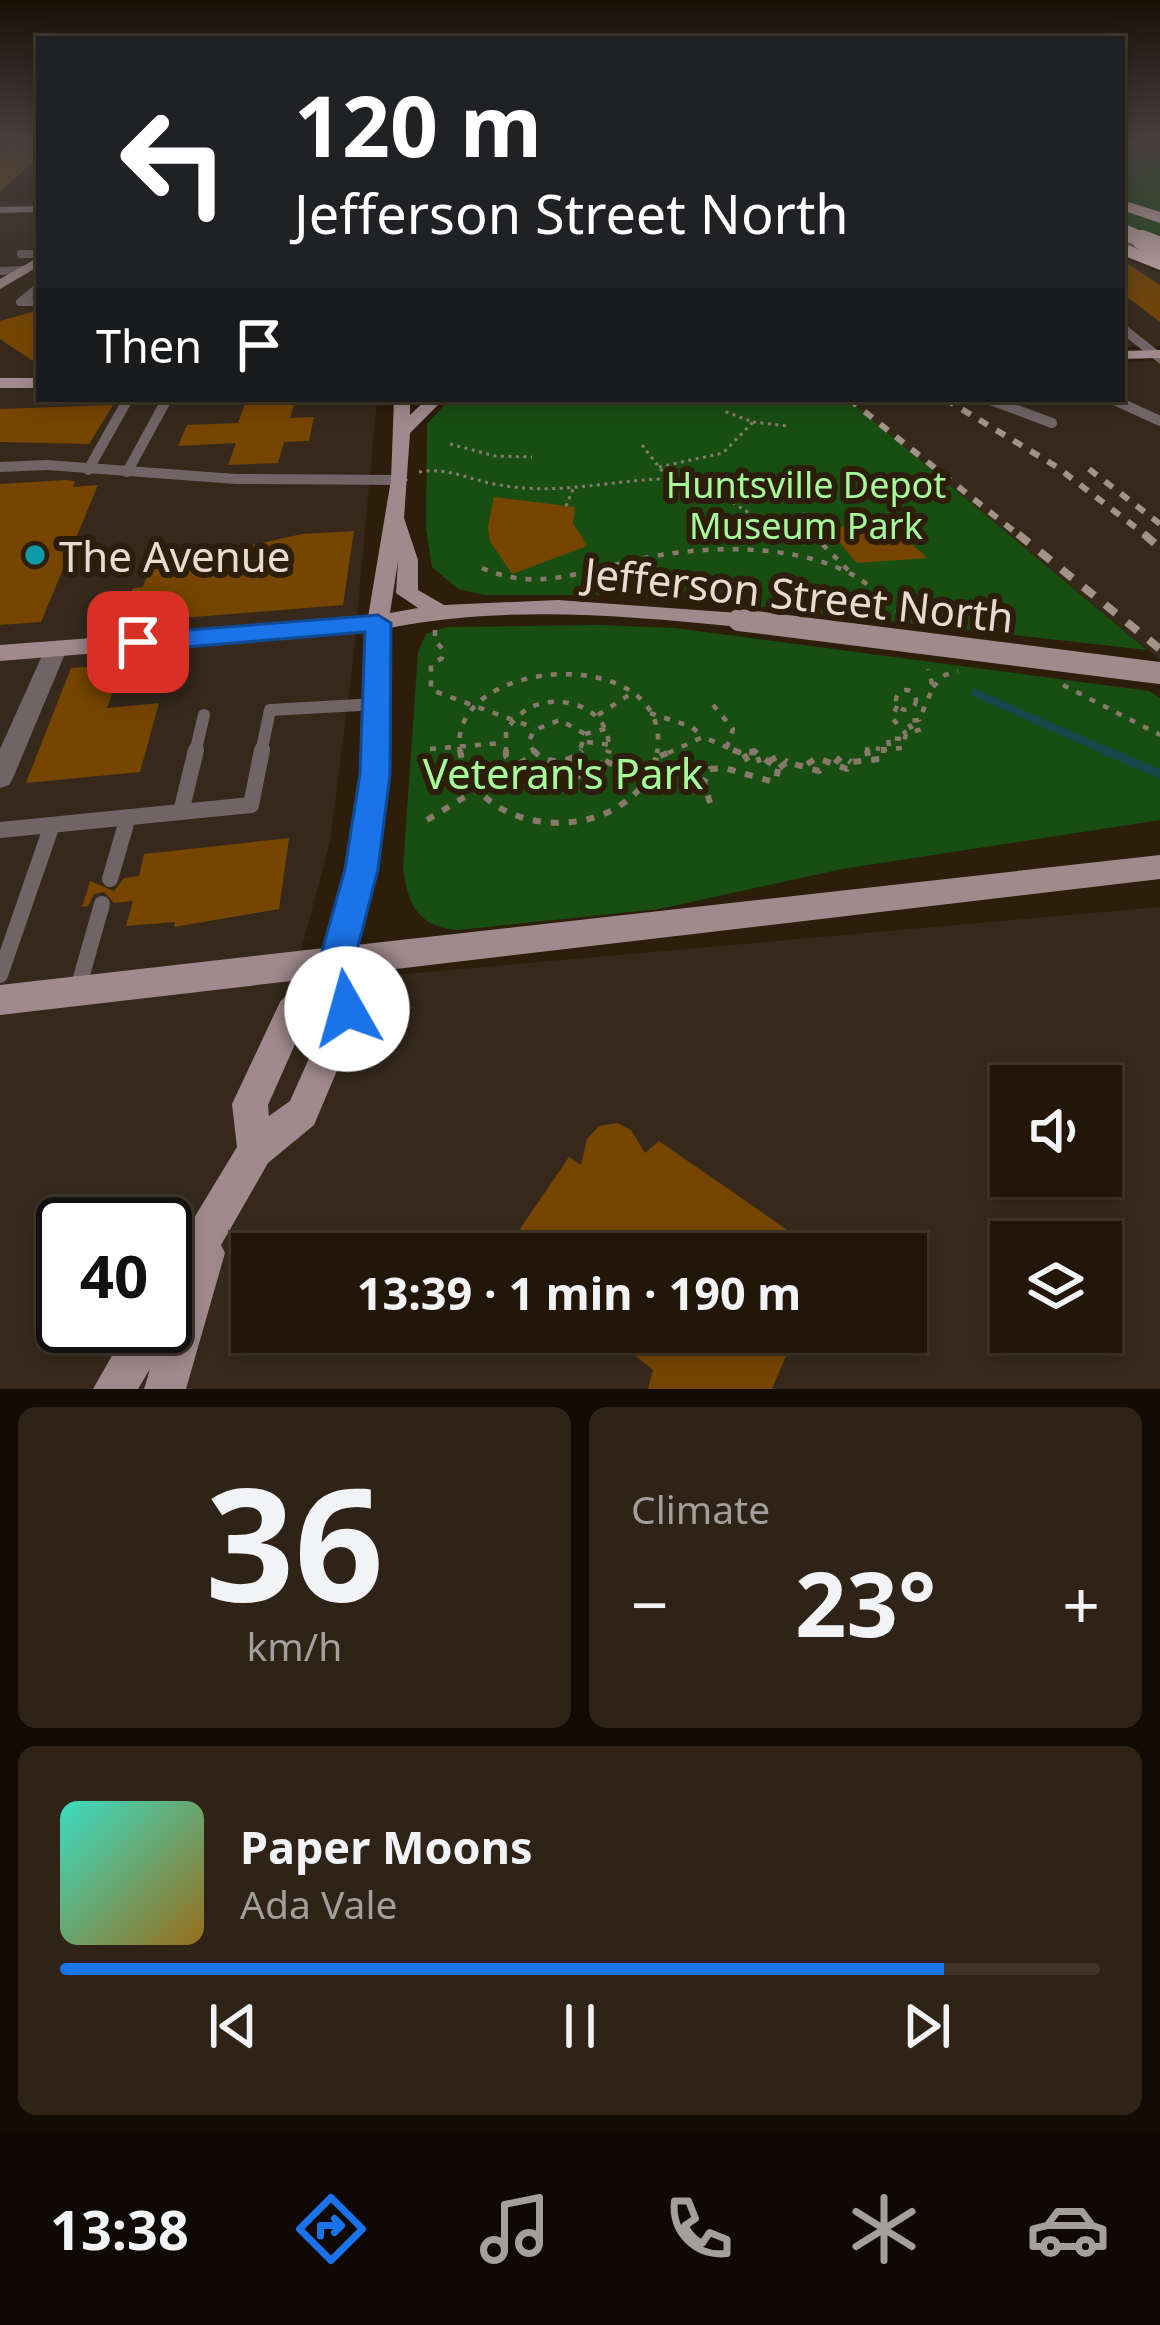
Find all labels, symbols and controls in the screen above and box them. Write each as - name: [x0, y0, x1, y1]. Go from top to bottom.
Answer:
- text: 120 m: [294, 67, 542, 182]
- icon: left: [96, 84, 252, 240]
- text: Jefferson Street North: [294, 176, 849, 250]
- icon: arrive: [226, 312, 292, 378]
- text: Then: [96, 315, 202, 376]
- park label: Huntsville Depot Museum Park: [666, 460, 946, 550]
- place label: The Avenue: [59, 527, 290, 584]
- marker: The Avenue: [22, 542, 48, 568]
- street label: Jefferson Street North: [577, 543, 1017, 645]
- pin: [87, 591, 189, 693]
- icon: arrive: [105, 609, 171, 675]
- park label: Veteran's Park: [423, 744, 704, 801]
- position arrow: [284, 946, 410, 1072]
- map controls: [990, 1065, 1122, 1353]
- button: sound: [990, 1065, 1122, 1197]
- speed limit sign: 40: [36, 1197, 192, 1353]
- button: layers: [990, 1221, 1122, 1353]
- text: 13:39 · 1 min · 190 m: [357, 1262, 801, 1323]
- text: 36: [205, 1434, 384, 1647]
- text: Climate: [631, 1482, 770, 1535]
- text: 23°: [795, 1541, 936, 1663]
- text: −: [631, 1558, 669, 1648]
- text: +: [1062, 1558, 1100, 1648]
- text: km/h: [247, 1619, 342, 1672]
- text: Paper Moons: [240, 1816, 533, 1877]
- text: Ada Vale: [240, 1877, 397, 1930]
- icon: previous: [200, 1993, 266, 2059]
- icon: pause: [547, 1993, 613, 2059]
- icon: next: [894, 1993, 960, 2059]
- icon: directions: [289, 2187, 373, 2271]
- icon: music: [473, 2187, 557, 2271]
- icon: phone: [657, 2187, 741, 2271]
- icon: climate: [842, 2187, 926, 2271]
- icon: car: [1026, 2187, 1110, 2271]
- text: 13:38: [50, 2192, 189, 2266]

